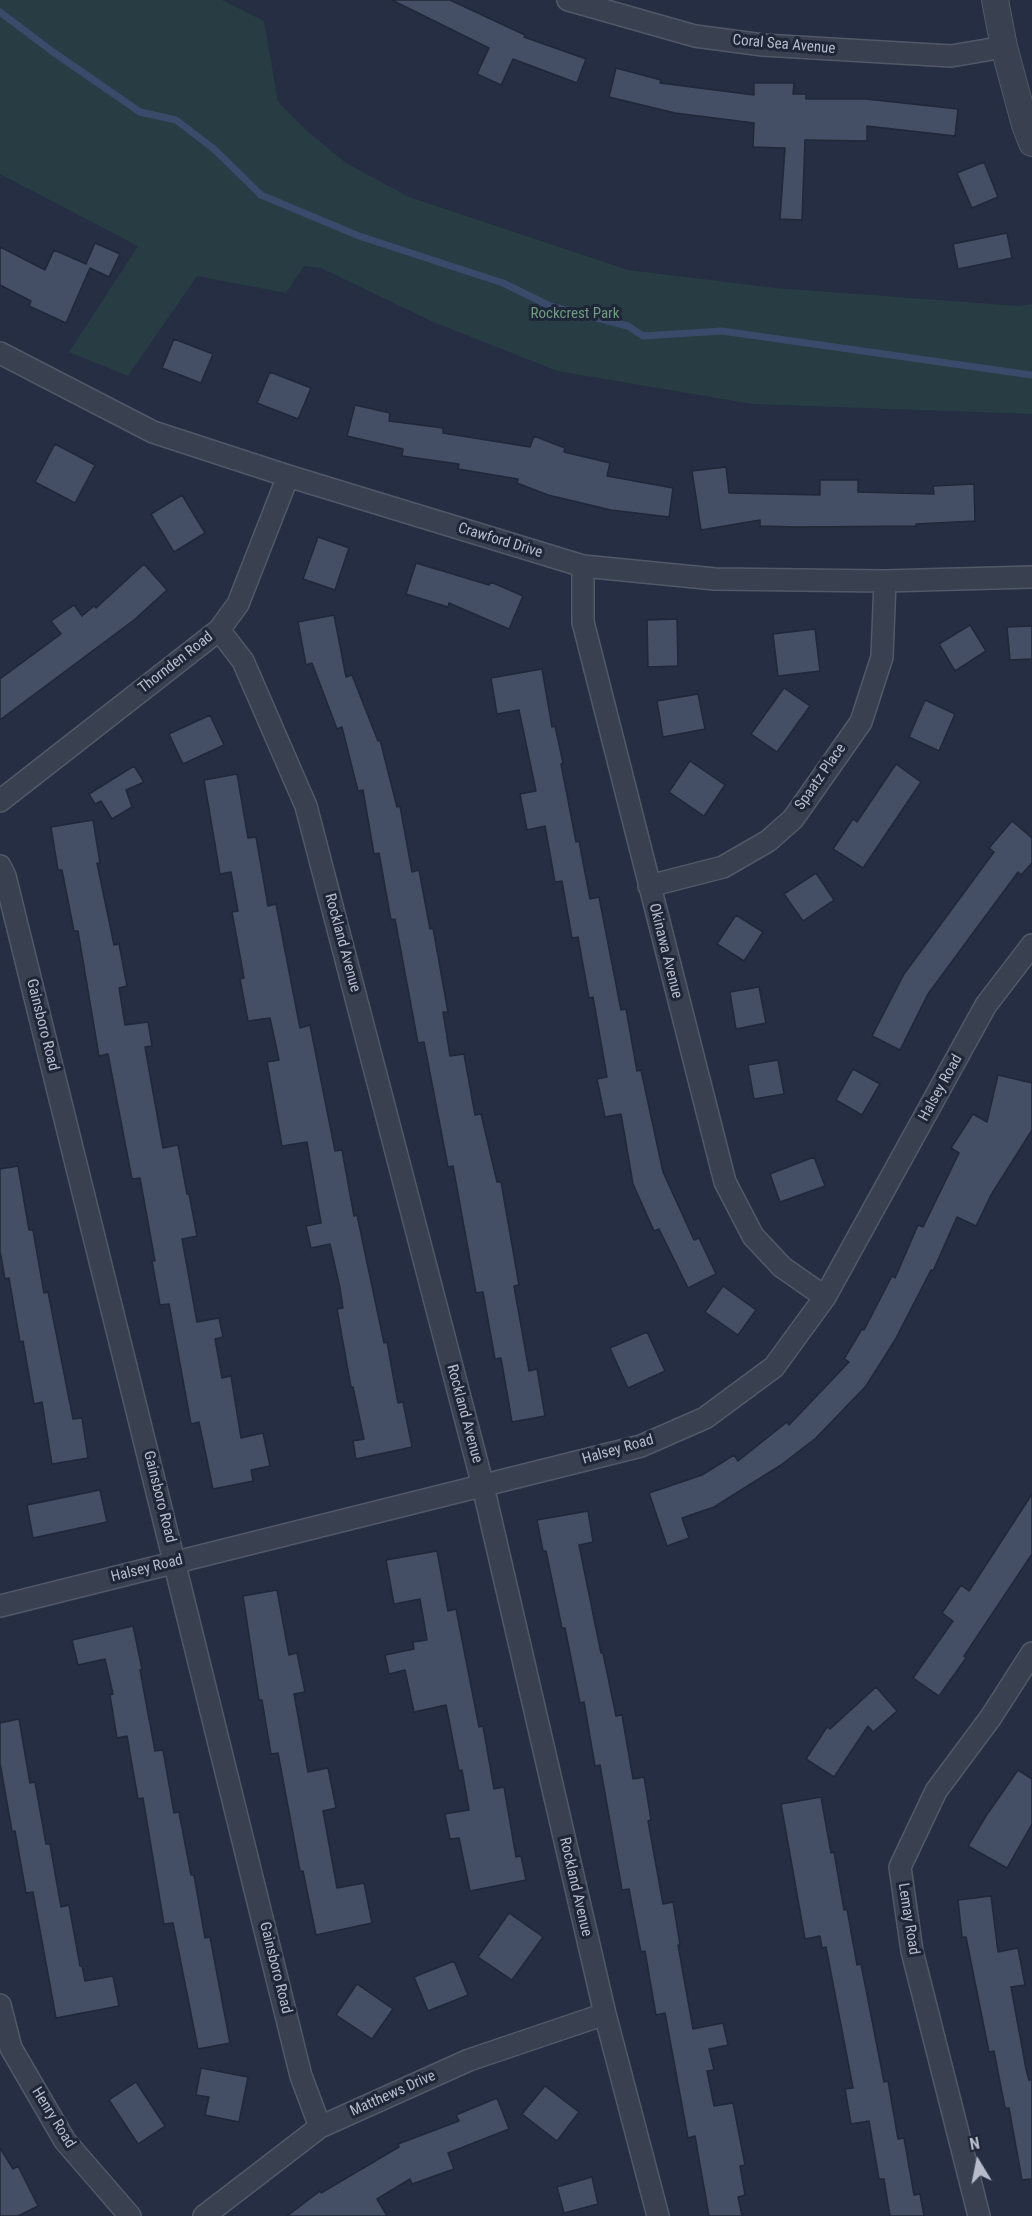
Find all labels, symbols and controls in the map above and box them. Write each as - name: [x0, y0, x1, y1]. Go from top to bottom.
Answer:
- street label: Coral Sea Avenue: [732, 32, 836, 58]
- park label: Rockcrest Park: [531, 305, 619, 323]
- street label: Crawford Drive: [456, 520, 544, 562]
- street label: Thornden Road: [135, 628, 217, 698]
- street label: Spaatz Place: [792, 740, 850, 814]
- street label: Rockland Avenue: [320, 892, 364, 994]
- street label: Okinawa Avenue: [645, 902, 685, 1000]
- street label: Gainsboro Road: [22, 977, 62, 1073]
- street label: Halsey Road: [915, 1051, 967, 1125]
- street label: Rockland Avenue: [442, 1363, 486, 1465]
- street label: Halsey Road: [580, 1431, 656, 1469]
- street label: Gainsboro Road: [139, 1449, 179, 1545]
- street label: Halsey Road: [109, 1551, 185, 1587]
- street label: Rockland Avenue: [555, 1836, 595, 1938]
- street label: Lemay Road: [893, 1882, 923, 1956]
- street label: Gainsboro Road: [255, 1920, 295, 2016]
- street label: Matthews Drive: [347, 2067, 439, 2121]
- street label: Henry Road: [27, 2084, 79, 2152]
- north arrow: [948, 2132, 1008, 2192]
- text: N: [968, 2134, 981, 2154]

